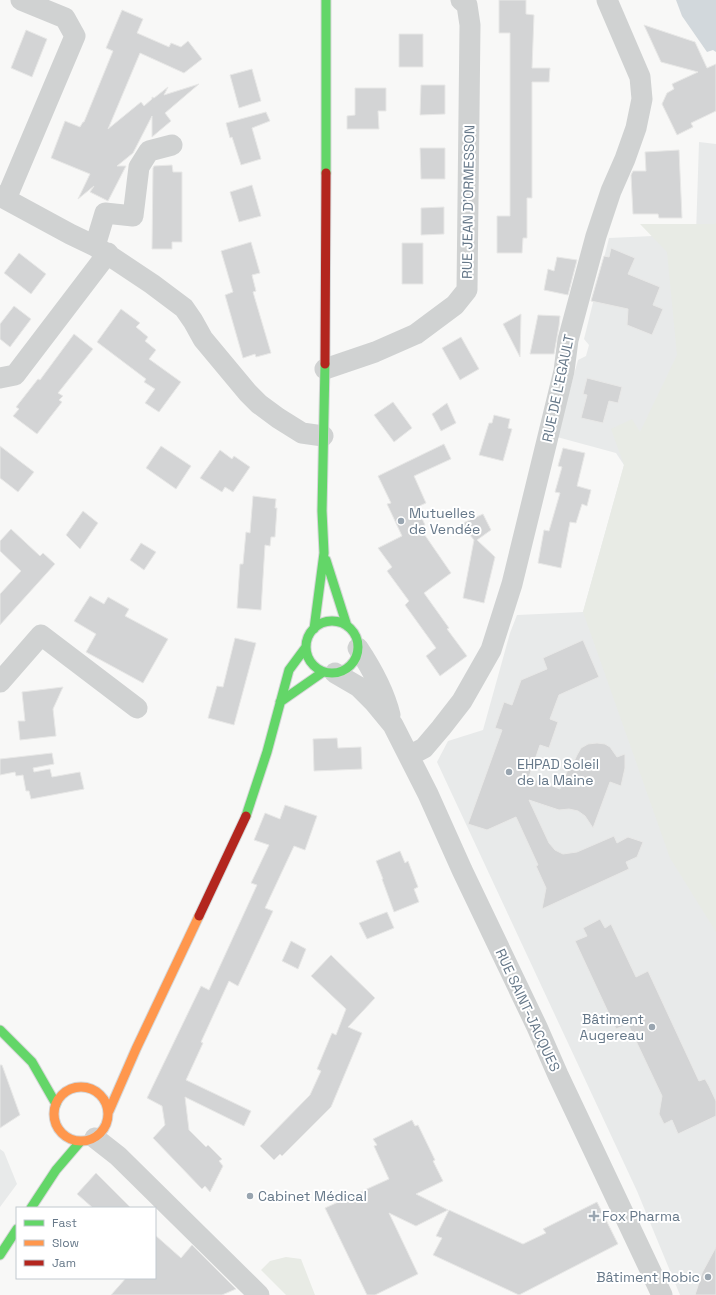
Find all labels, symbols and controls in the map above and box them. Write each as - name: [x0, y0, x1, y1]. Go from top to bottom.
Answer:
- street label: RUE JEAN D'ORMESSON: [458, 125, 478, 279]
- street label: RUE DE L'EGAULT: [538, 332, 578, 444]
- place label: Mutuelles de Vendée: [409, 504, 480, 538]
- marker: Mutuelles de Vendée: [396, 516, 406, 526]
- place label: EHPAD Soleil de la Maine: [517, 755, 599, 789]
- marker: EHPAD Soleil de la Maine: [504, 767, 514, 777]
- street label: RUE SAINT-JACQUES: [492, 946, 564, 1074]
- place label: Bâtiment Augereau: [580, 1010, 644, 1044]
- marker: Bâtiment Augereau: [647, 1022, 657, 1032]
- place label: Cabinet Médical: [258, 1187, 367, 1205]
- marker: Cabinet Médical: [245, 1191, 255, 1201]
- legend: [16, 1207, 156, 1279]
- place label: Fox Pharma: [602, 1207, 680, 1225]
- marker: Fox Pharma: [589, 1211, 599, 1221]
- text: Fast: [52, 1215, 77, 1231]
- text: Slow: [52, 1235, 79, 1251]
- text: Jam: [52, 1255, 76, 1271]
- place label: Bâtiment Robic: [596, 1268, 700, 1286]
- marker: Bâtiment Robic: [703, 1272, 713, 1282]

